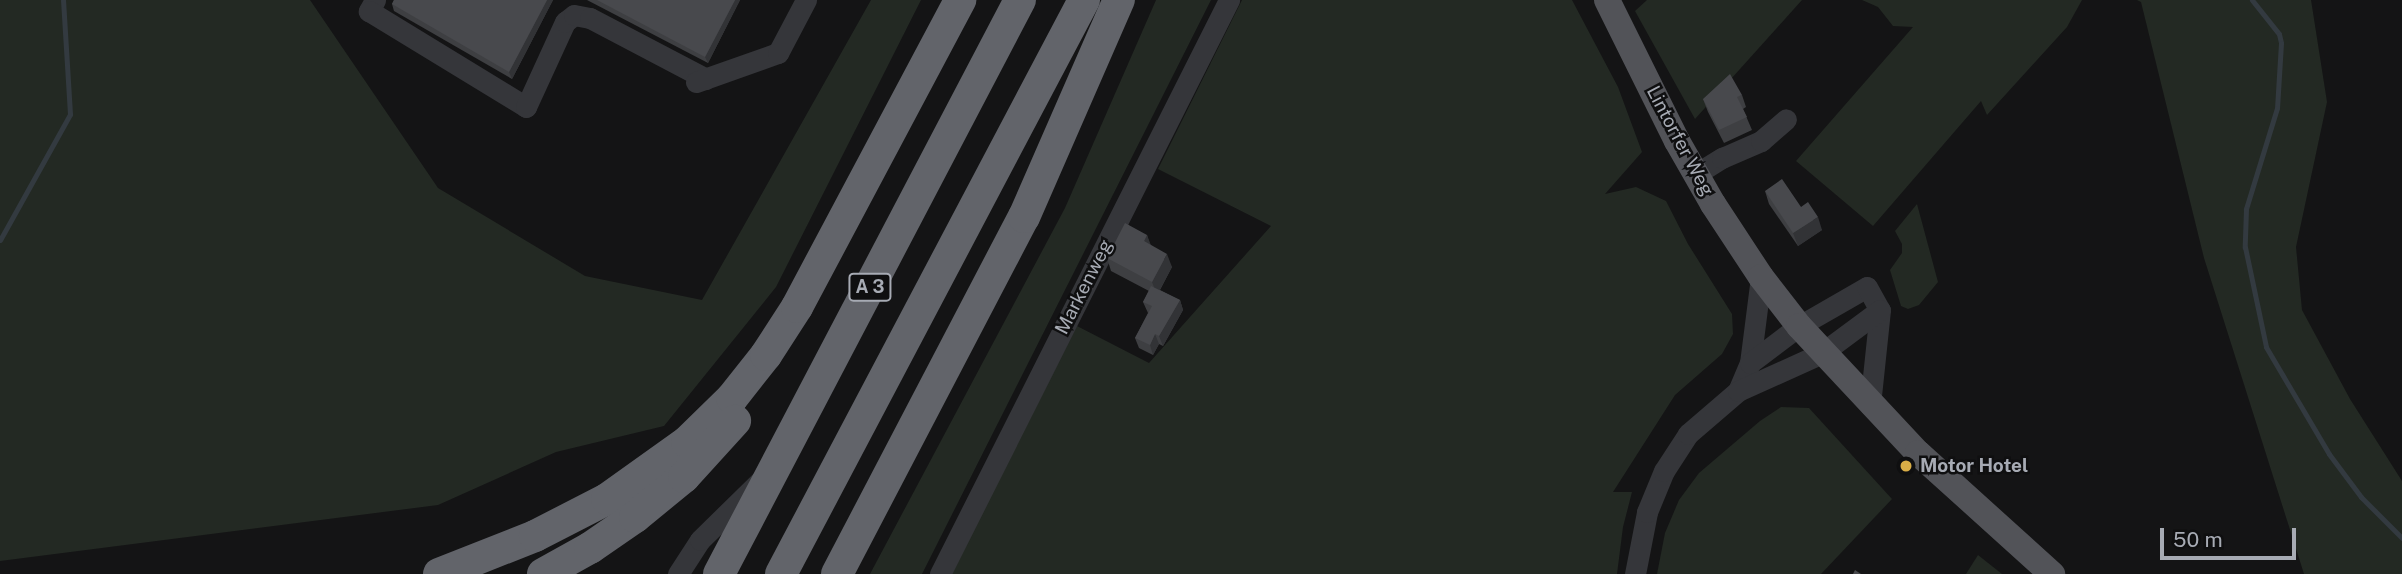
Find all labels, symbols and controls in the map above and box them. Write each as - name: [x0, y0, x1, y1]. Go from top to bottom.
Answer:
- street label: Lintorfer Weg: [1641, 82, 1719, 200]
- street label: Markenweg: [1050, 236, 1118, 338]
- road number: A 3: [847, 272, 893, 302]
- place label: Motor Hotel: [1920, 455, 2028, 477]
- marker: Motor Hotel: [1898, 458, 1914, 474]
- scale bar: [2164, 514, 2300, 558]
- text: 50 m: [2173, 527, 2223, 552]

